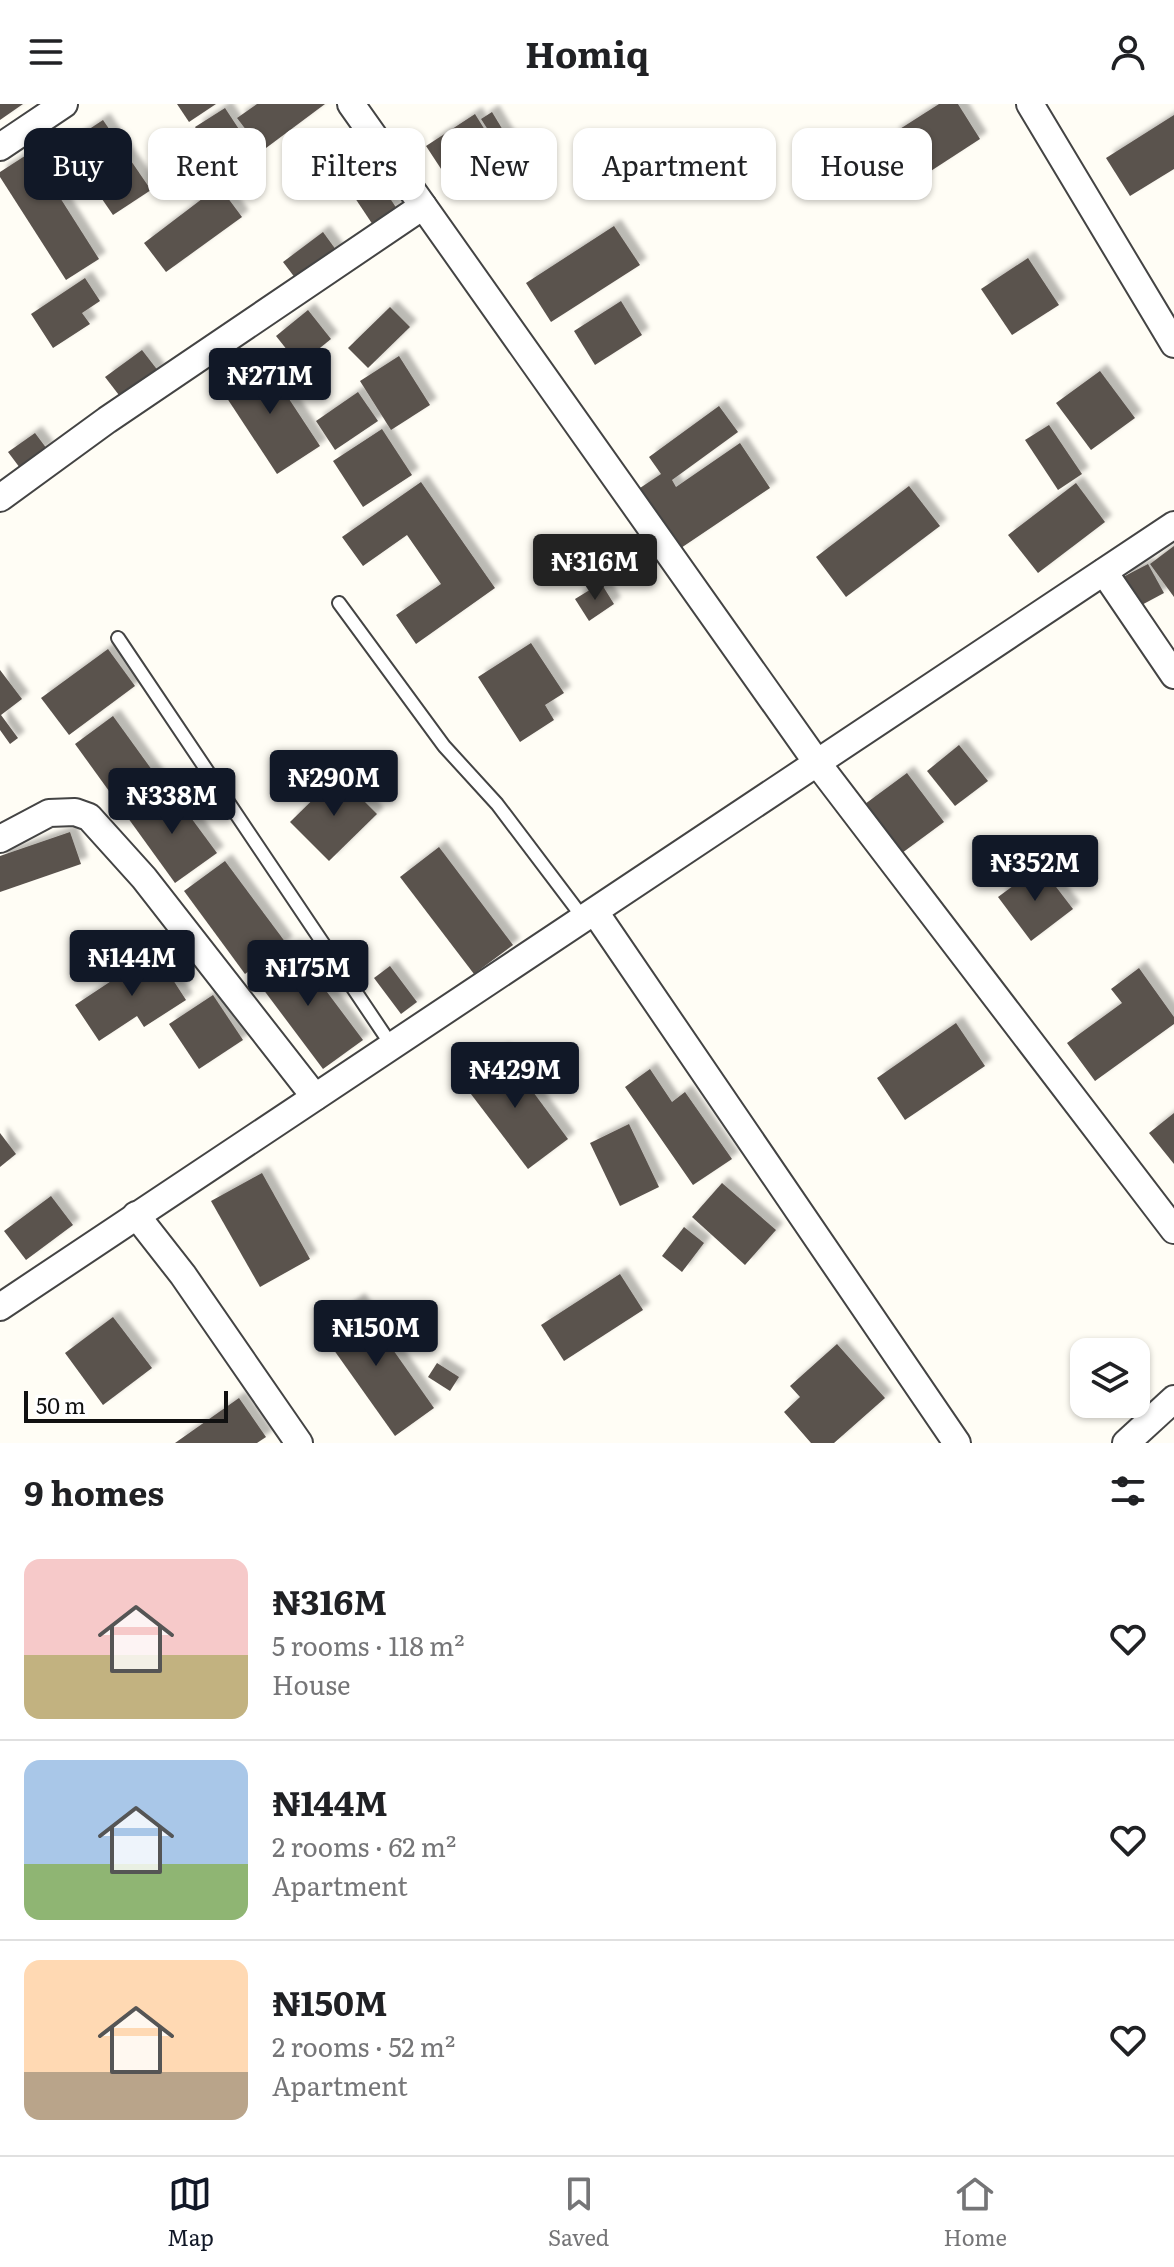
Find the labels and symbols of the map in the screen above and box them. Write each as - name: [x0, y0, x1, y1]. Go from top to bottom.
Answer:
- pin: ₦271M: [214, 348, 326, 416]
- pin: ₦316M: [539, 534, 651, 602]
- pin: ₦290M: [278, 750, 390, 818]
- pin: ₦338M: [116, 768, 228, 836]
- pin: ₦352M: [979, 835, 1091, 903]
- pin: ₦144M: [76, 930, 188, 998]
- pin: ₦175M: [252, 940, 364, 1008]
- pin: ₦429M: [459, 1042, 571, 1110]
- pin: ₦150M: [320, 1300, 432, 1368]
- scale bar: [24, 1387, 228, 1423]

